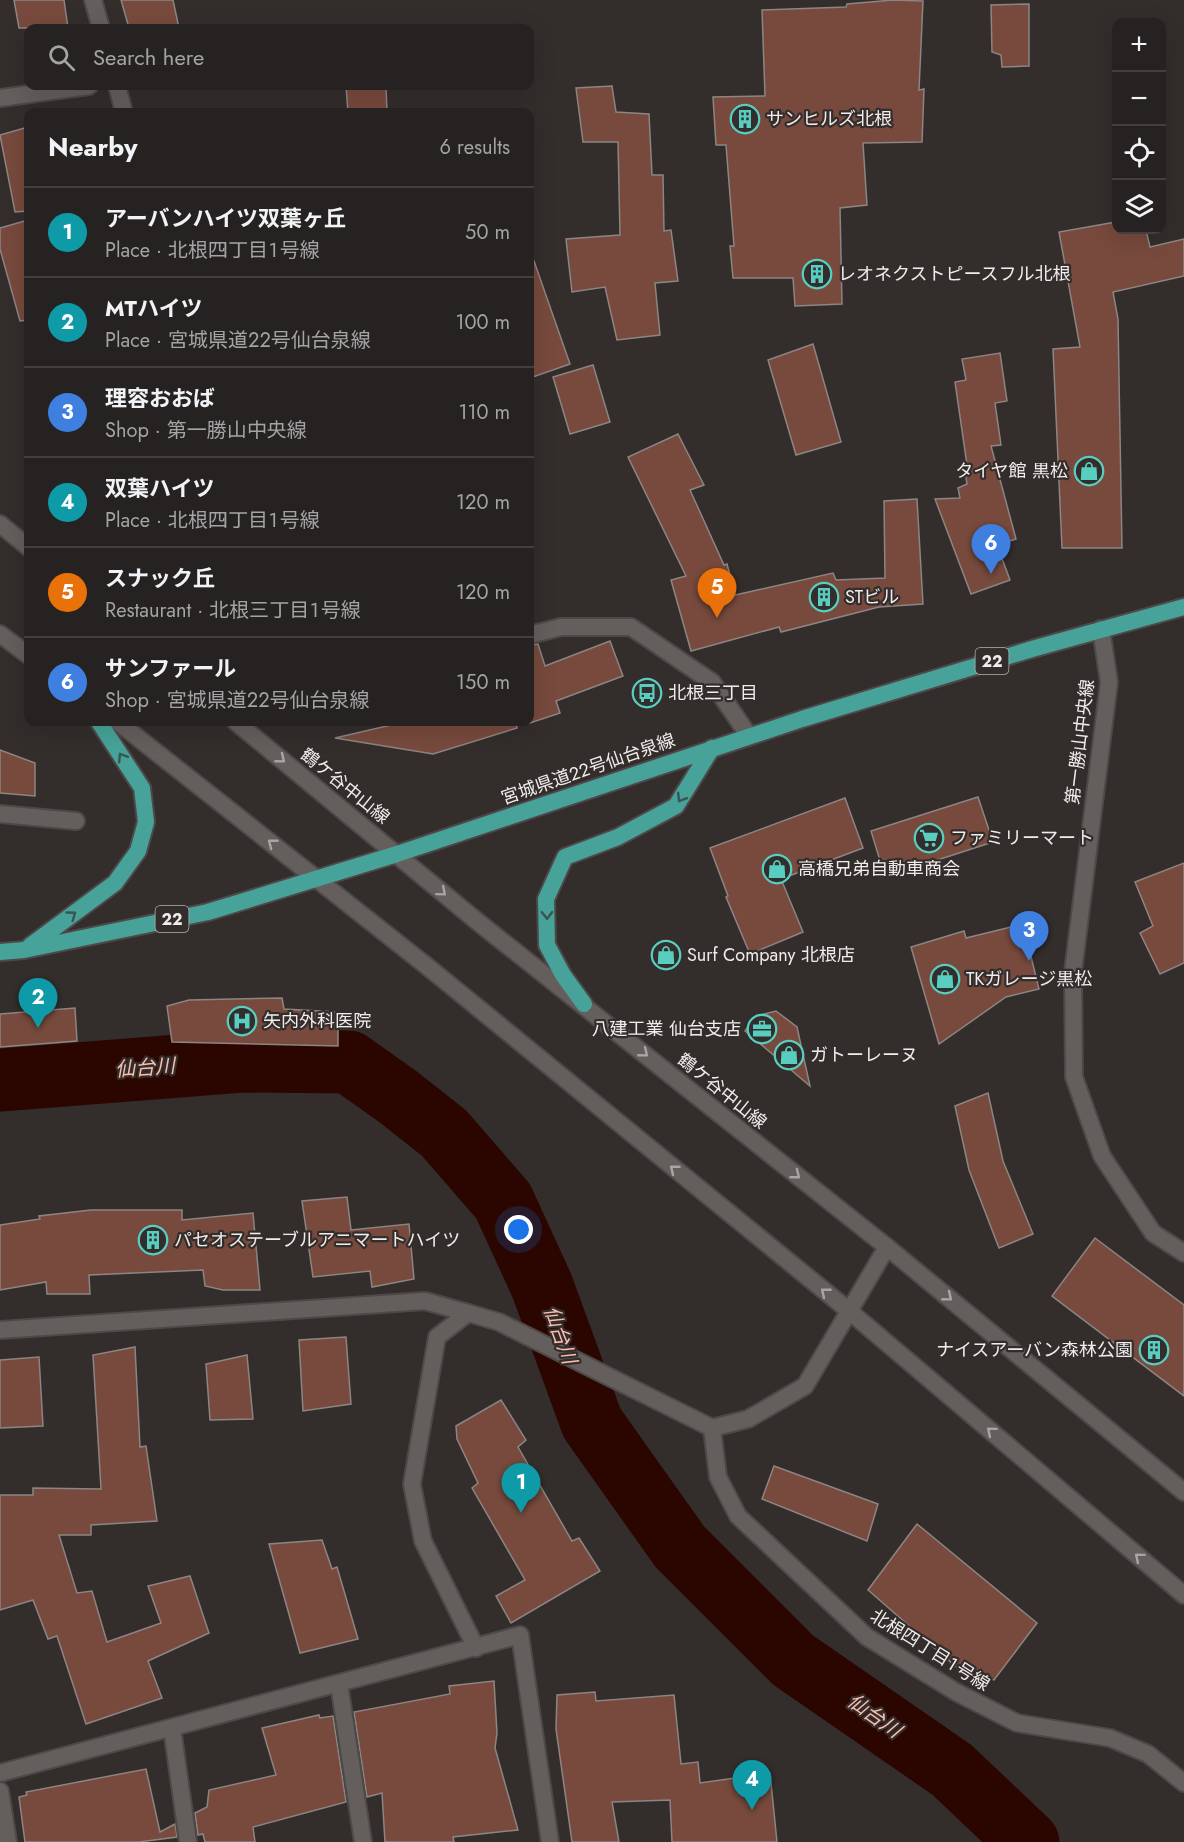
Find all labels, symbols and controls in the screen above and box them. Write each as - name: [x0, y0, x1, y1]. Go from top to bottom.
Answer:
- map controls: [1112, 18, 1166, 234]
- button: +: [1112, 18, 1166, 72]
- search box: [24, 24, 534, 90]
- icon: search: [45, 41, 78, 74]
- text: Search here: [93, 41, 204, 73]
- button: −: [1112, 72, 1166, 126]
- building icon: サンヒルズ北根: [729, 103, 761, 135]
- place label: サンヒルズ北根: [766, 106, 892, 132]
- button: locate: [1112, 126, 1166, 180]
- text: Nearby: [48, 128, 137, 166]
- text: 6 results: [440, 133, 510, 162]
- button: layers: [1112, 180, 1166, 234]
- text: アーバンハイツ双葉ヶ丘: [105, 202, 346, 234]
- text: 1: [62, 218, 73, 247]
- text: 50 m: [465, 218, 510, 247]
- text: Place · 北根四丁目１号線: [105, 236, 320, 265]
- building icon: レオネクストピースフル北根: [801, 258, 833, 290]
- place label: レオネクストピースフル北根: [838, 261, 1071, 287]
- text: MTハイツ: [105, 292, 203, 324]
- text: 2: [61, 308, 74, 337]
- text: 100 m: [455, 308, 510, 337]
- text: Place · 宮城県道22号仙台泉線: [105, 326, 371, 355]
- text: 理容おおば: [105, 382, 215, 414]
- text: 3: [61, 398, 74, 427]
- text: 110 m: [458, 398, 510, 427]
- text: Shop · 第一勝山中央線: [105, 416, 307, 445]
- shop icon: タイヤ館 黒松: [1073, 455, 1105, 487]
- place label: タイヤ館 黒松: [955, 458, 1068, 484]
- text: 双葉ハイツ: [105, 472, 215, 504]
- text: 4: [61, 488, 74, 517]
- text: 120 m: [456, 488, 510, 517]
- text: Place · 北根四丁目１号線: [105, 506, 320, 535]
- pin: 6: [972, 524, 1010, 574]
- text: スナック丘: [105, 562, 215, 594]
- pin: 5: [698, 568, 736, 618]
- text: 5: [61, 578, 74, 607]
- text: 120 m: [456, 578, 510, 607]
- building icon: STビル: [808, 581, 840, 613]
- place label: STビル: [845, 584, 899, 610]
- text: Restaurant · 北根三丁目１号線: [105, 596, 361, 625]
- road number: 22: [976, 648, 1008, 674]
- text: サンファール: [105, 652, 236, 684]
- text: 6: [61, 668, 74, 697]
- text: 150 m: [456, 668, 510, 697]
- bus stop icon: 北根三丁目: [631, 677, 663, 709]
- street label: 第一勝山中央線: [1059, 678, 1101, 806]
- place label: 北根三丁目: [668, 680, 758, 706]
- text: Shop · 宮城県道22号仙台泉線: [105, 686, 370, 715]
- street label: 宮城県道22号仙台泉線: [497, 727, 679, 811]
- street label: 鶴ケ谷中山線: [295, 742, 395, 830]
- one-way arrow: [118, 752, 129, 763]
- one-way arrow: [274, 752, 285, 763]
- one-way arrow: [678, 791, 689, 802]
- supermarket icon: ファミリーマート: [913, 822, 945, 854]
- place label: ファミリーマート: [950, 825, 1094, 851]
- one-way arrow: [268, 839, 279, 850]
- shop icon: 高橋兄弟自動車商会: [761, 853, 793, 885]
- place label: 高橋兄弟自動車商会: [798, 856, 960, 882]
- one-way arrow: [435, 885, 446, 896]
- road number: 22: [156, 906, 188, 932]
- one-way arrow: [65, 911, 76, 922]
- one-way arrow: [540, 911, 553, 920]
- pin: 3: [1010, 912, 1048, 961]
- shop icon: Surf Company 北根店: [650, 939, 682, 971]
- place label: Surf Company 北根店: [687, 942, 855, 968]
- shop icon: TKガレージ黒松: [929, 963, 961, 995]
- place label: TKガレージ黒松: [966, 966, 1092, 992]
- pin: 2: [18, 978, 57, 1028]
- hospital icon: 矢内外科医院: [226, 1005, 258, 1037]
- place label: 矢内外科医院: [263, 1008, 371, 1034]
- office icon: 八建工業 仙台支店: [746, 1013, 778, 1045]
- place label: 八建工業 仙台支店: [592, 1016, 741, 1042]
- shop icon: ガトーレーヌ: [773, 1039, 805, 1071]
- place label: ガトーレーヌ: [810, 1042, 918, 1068]
- one-way arrow: [637, 1045, 648, 1056]
- street label: 鶴ケ谷中山線: [672, 1047, 772, 1135]
- water label: 仙台川: [114, 1051, 178, 1085]
- one-way arrow: [669, 1166, 680, 1177]
- one-way arrow: [789, 1168, 800, 1179]
- your location: [504, 1215, 533, 1244]
- building icon: パセオステーブルアニマートハイツ: [137, 1224, 169, 1256]
- place label: パセオステーブルアニマートハイツ: [174, 1227, 460, 1253]
- one-way arrow: [821, 1288, 832, 1299]
- one-way arrow: [941, 1290, 952, 1301]
- water label: 仙台川: [536, 1302, 585, 1370]
- building icon: ナイスアーバン森林公園: [1138, 1334, 1170, 1366]
- place label: ナイスアーバン森林公園: [936, 1337, 1133, 1363]
- one-way arrow: [987, 1427, 998, 1438]
- pin: 1: [502, 1464, 540, 1513]
- one-way arrow: [1135, 1553, 1146, 1564]
- street label: 北根四丁目１号線: [865, 1603, 995, 1697]
- water label: 仙台川: [841, 1687, 909, 1746]
- pin: 4: [732, 1760, 771, 1810]

